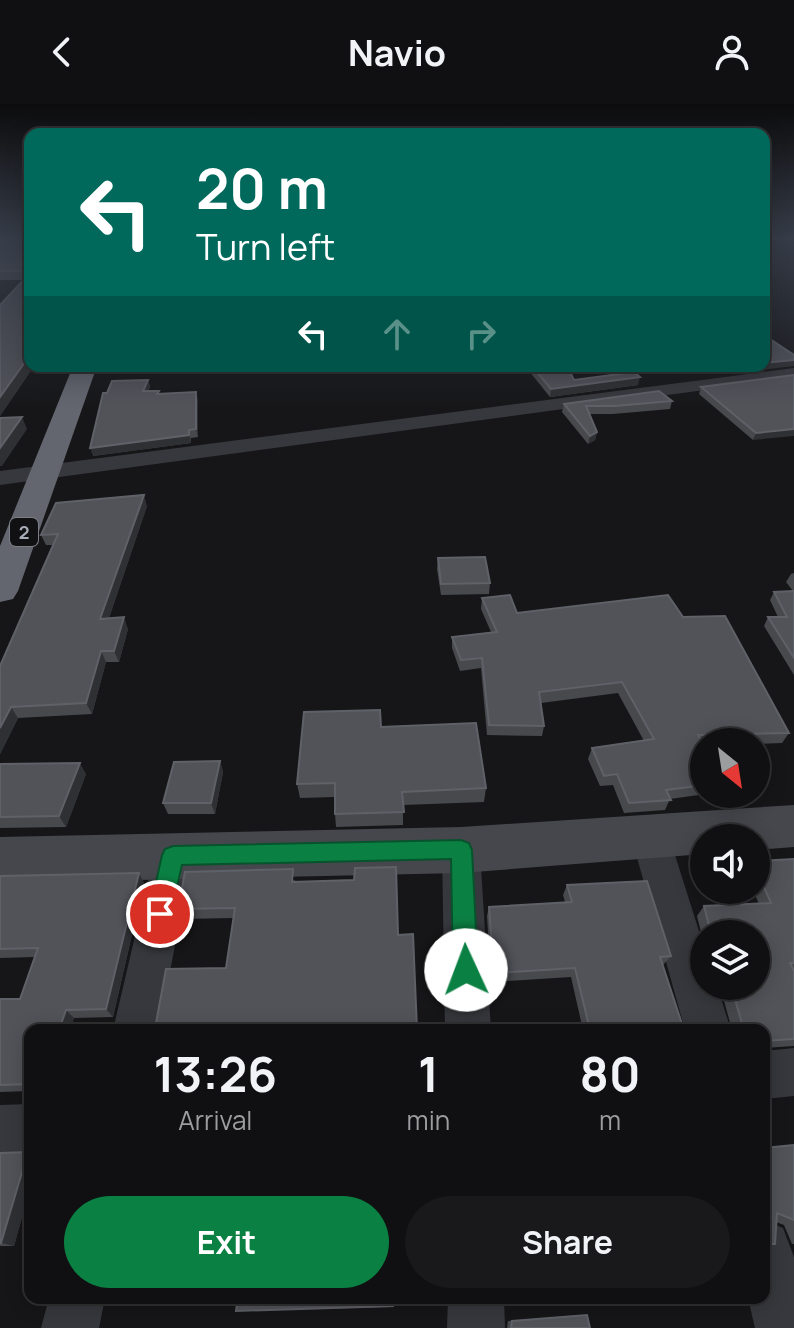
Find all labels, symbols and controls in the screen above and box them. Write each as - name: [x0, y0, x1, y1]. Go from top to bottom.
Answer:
- text: Navio: [348, 28, 446, 77]
- icon: back: [40, 30, 84, 74]
- icon: person: [710, 30, 754, 74]
- text: 20 m: [196, 149, 328, 226]
- icon: left: [64, 160, 168, 264]
- text: Turn left: [196, 222, 335, 271]
- icon: left: [291, 312, 335, 356]
- icon: ahead: [375, 312, 419, 356]
- icon: right: [459, 312, 503, 356]
- road number: 2: [10, 518, 38, 546]
- north arrow: [690, 728, 770, 808]
- map controls: [690, 728, 770, 1000]
- button: sound: [690, 824, 770, 904]
- pin: [126, 880, 194, 948]
- icon: arrive: [138, 892, 182, 936]
- button: layers: [690, 920, 770, 1000]
- position arrow: [424, 928, 508, 1012]
- text: 13:26: [153, 1041, 277, 1106]
- text: 1: [418, 1041, 439, 1106]
- text: 80: [580, 1041, 641, 1106]
- text: Arrival: [178, 1102, 252, 1138]
- text: min: [407, 1102, 450, 1138]
- text: m: [599, 1102, 621, 1138]
- button: Exit: [64, 1196, 389, 1288]
- button: Share: [405, 1196, 730, 1288]

